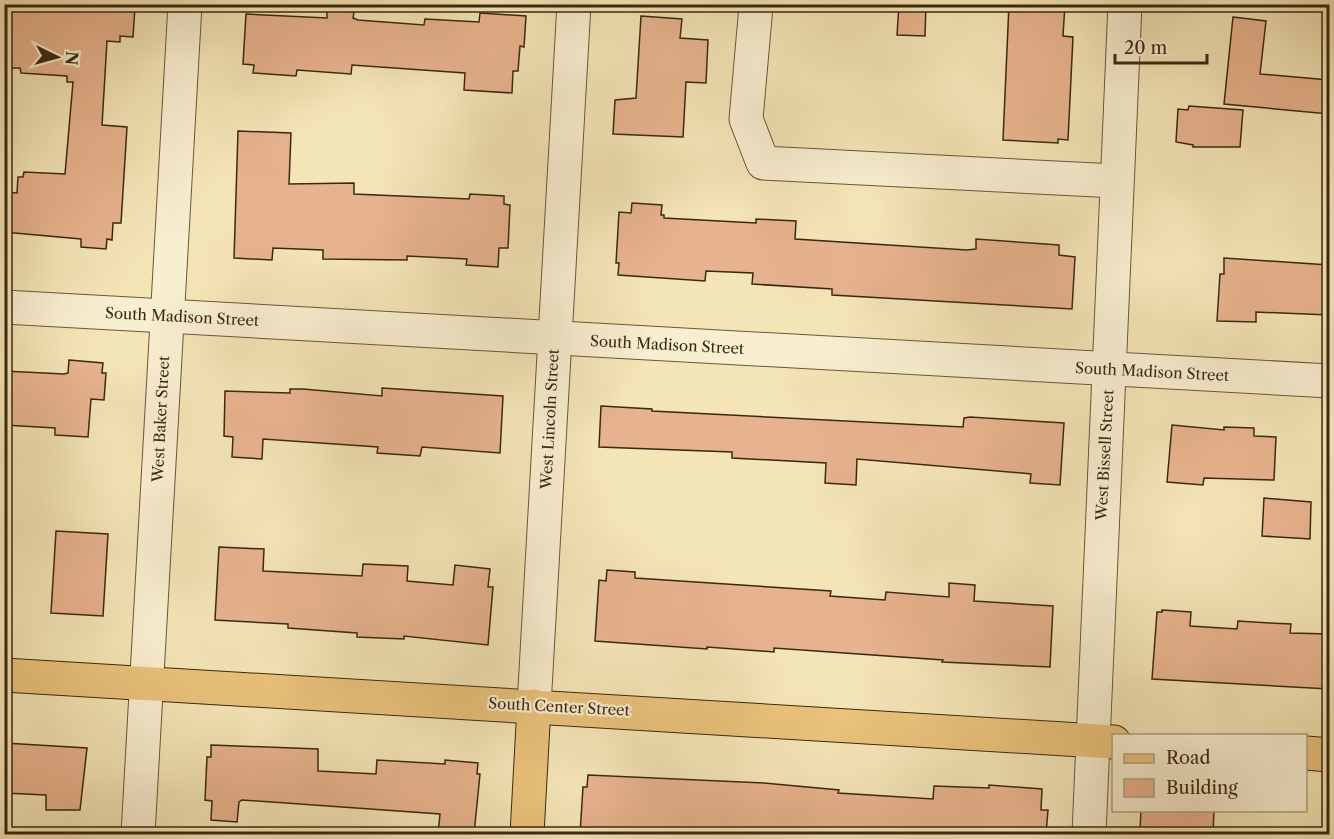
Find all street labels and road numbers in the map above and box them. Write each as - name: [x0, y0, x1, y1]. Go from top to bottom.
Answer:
- street label: South Madison Street: [104, 303, 260, 330]
- street label: South Madison Street: [589, 331, 745, 358]
- street label: West Lincoln Street: [536, 348, 563, 491]
- street label: West Baker Street: [148, 355, 173, 484]
- street label: South Madison Street: [1074, 358, 1230, 385]
- street label: West Bissell Street: [1092, 388, 1117, 522]
- street label: South Center Street: [488, 693, 631, 720]

